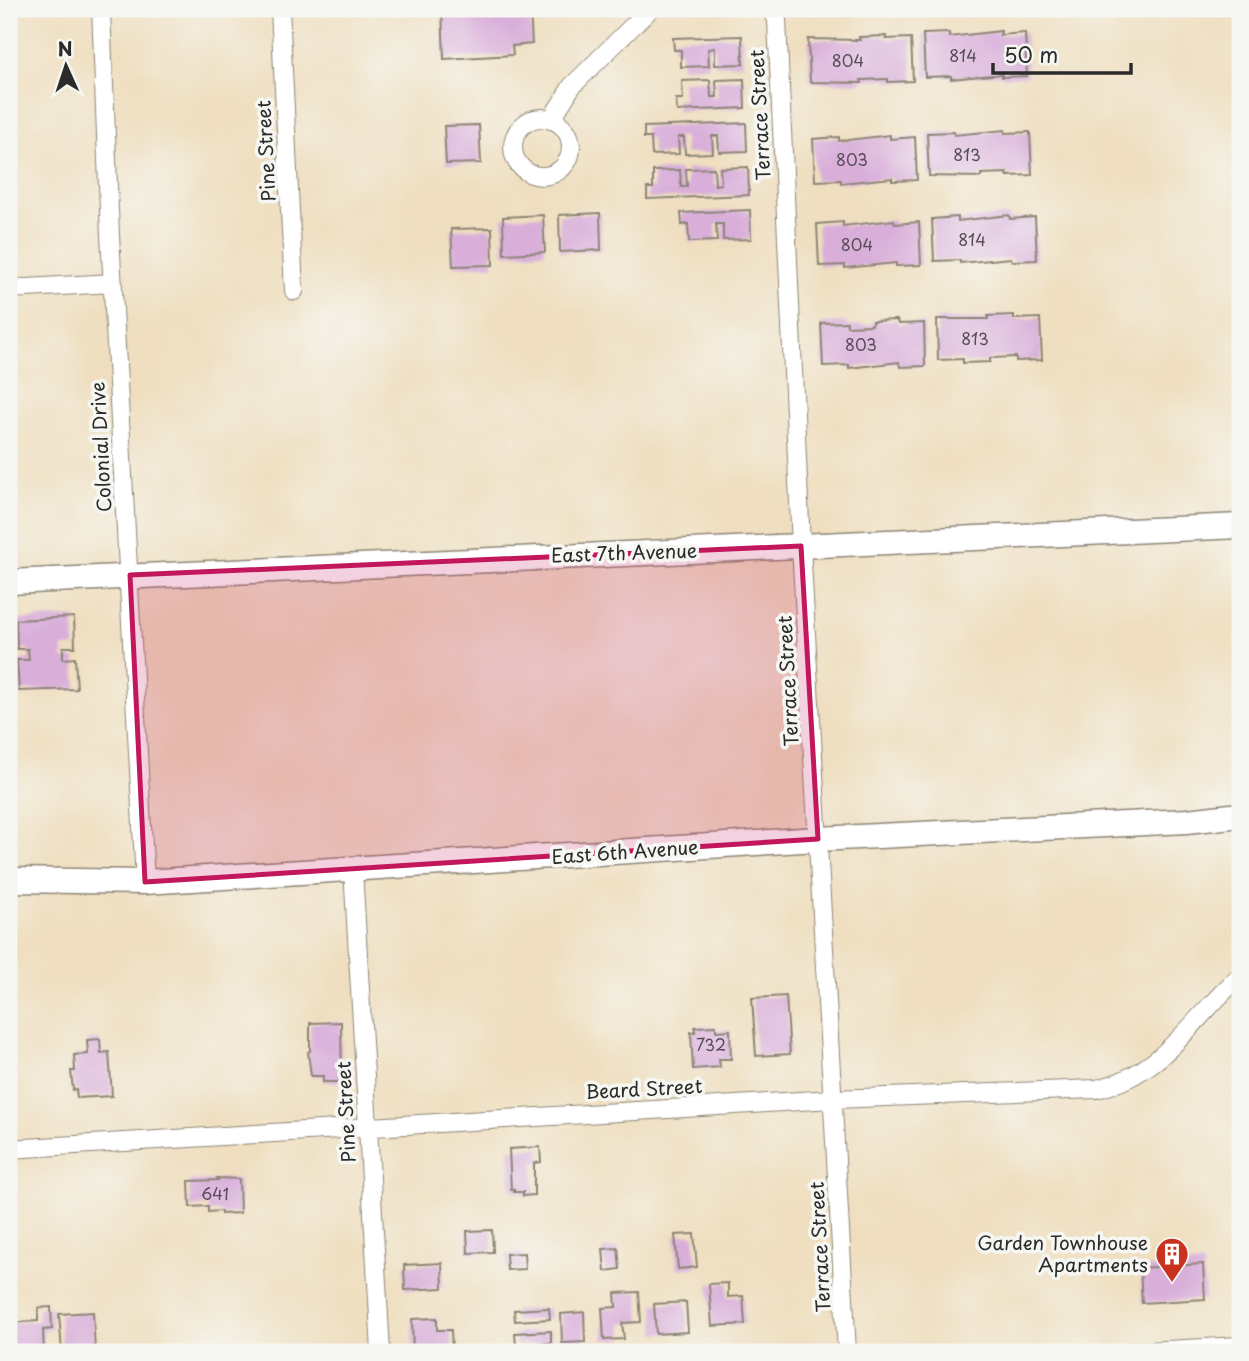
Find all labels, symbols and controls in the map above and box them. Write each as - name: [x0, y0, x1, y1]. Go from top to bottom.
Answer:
- north arrow: [32, 32, 102, 102]
- scale bar: [993, 32, 1132, 76]
- text: N: [57, 34, 73, 62]
- text: 50 m: [1004, 38, 1058, 70]
- house number: 814: [949, 43, 977, 67]
- house number: 804: [832, 48, 864, 72]
- street label: Terrace Street: [742, 49, 776, 181]
- street label: Pine Street: [248, 100, 282, 202]
- house number: 813: [953, 142, 981, 166]
- house number: 803: [836, 147, 868, 171]
- house number: 814: [958, 227, 986, 251]
- house number: 804: [841, 232, 873, 256]
- house number: 813: [961, 326, 989, 350]
- house number: 803: [845, 332, 877, 356]
- street label: Colonial Drive: [83, 381, 117, 513]
- street label: East 7th Avenue: [550, 535, 698, 569]
- street label: Terrace Street: [770, 615, 804, 747]
- street label: East 6th Avenue: [551, 832, 699, 870]
- house number: 732: [696, 1032, 726, 1056]
- street label: Pine Street: [328, 1061, 362, 1163]
- street label: Beard Street: [585, 1071, 703, 1105]
- house number: 641: [201, 1181, 229, 1205]
- street label: Terrace Street: [802, 1181, 836, 1313]
- place label: Garden Townhouse Apartments: [977, 1228, 1148, 1278]
- building icon: Garden Townhouse Apartments: [1153, 1235, 1191, 1284]

